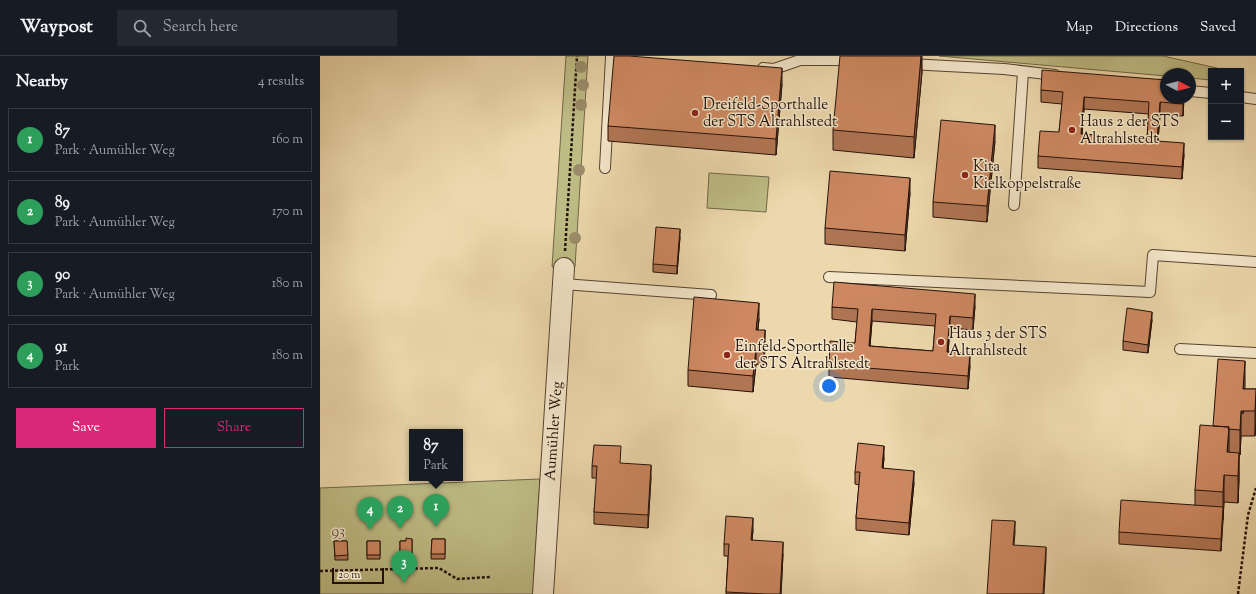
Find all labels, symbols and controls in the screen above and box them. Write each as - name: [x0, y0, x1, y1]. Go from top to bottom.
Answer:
- search box: [117, 10, 397, 46]
- text: Waypost: [20, 14, 93, 41]
- icon: search: [131, 17, 153, 39]
- text: Search here: [163, 17, 238, 38]
- text: Map: [1066, 18, 1093, 38]
- text: Directions: [1115, 18, 1178, 38]
- text: Saved: [1200, 18, 1236, 38]
- north arrow: [1160, 68, 1196, 104]
- map controls: [1208, 68, 1244, 140]
- button: +: [1208, 68, 1244, 104]
- text: Nearby: [16, 70, 68, 94]
- text: 4 results: [258, 73, 304, 91]
- place label: Dreifeld-Sporthalle der STS Altrahlstedt: [703, 95, 837, 133]
- button: −: [1208, 104, 1244, 140]
- marker: Dreifeld-Sporthalle der STS Altrahlstedt: [690, 108, 700, 118]
- place label: Haus 2 der STS Altrahlstedt: [1080, 112, 1179, 150]
- text: 87: [55, 121, 70, 142]
- marker: Haus 2 der STS Altrahlstedt: [1067, 125, 1077, 135]
- text: 1: [28, 131, 32, 149]
- text: 160 m: [272, 131, 303, 149]
- text: Park · Aumühler Weg: [55, 142, 175, 160]
- place label: Kita Kielkoppelstraße: [973, 157, 1081, 195]
- marker: Kita Kielkoppelstraße: [960, 170, 970, 180]
- text: 89: [55, 193, 70, 214]
- text: 2: [27, 203, 33, 221]
- text: 170 m: [272, 203, 303, 221]
- text: Park · Aumühler Weg: [55, 214, 175, 232]
- text: 90: [55, 265, 70, 286]
- text: 3: [27, 275, 33, 293]
- text: 180 m: [272, 275, 303, 293]
- text: Park · Aumühler Weg: [55, 286, 175, 304]
- place label: Haus 3 der STS Altrahlstedt: [949, 324, 1047, 362]
- text: 91: [55, 337, 67, 358]
- place label: Einfeld-Sporthalle der STS Altrahlstedt: [735, 337, 869, 375]
- marker: Haus 3 der STS Altrahlstedt: [936, 337, 946, 347]
- text: 4: [27, 347, 33, 365]
- text: 180 m: [272, 347, 303, 365]
- marker: Einfeld-Sporthalle der STS Altrahlstedt: [722, 350, 732, 360]
- text: Park: [55, 358, 80, 376]
- your location: [819, 376, 839, 396]
- street label: Aumühler Weg: [541, 381, 568, 481]
- button: Save: [16, 408, 156, 448]
- button: Share: [164, 408, 304, 448]
- popup: [409, 429, 463, 481]
- text: 87: [424, 436, 439, 457]
- text: Park: [424, 457, 448, 475]
- pin: 1: [423, 494, 449, 527]
- pin: 2: [387, 496, 413, 529]
- pin: 4: [357, 497, 383, 530]
- park label: 93: [331, 522, 345, 543]
- pin: 3: [391, 550, 417, 583]
- scale bar: [332, 566, 384, 585]
- text: 20 m: [338, 567, 360, 583]

